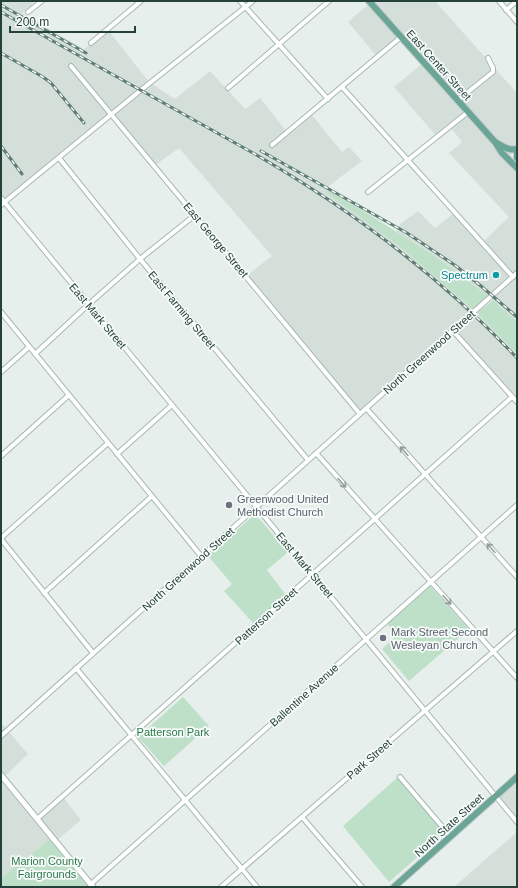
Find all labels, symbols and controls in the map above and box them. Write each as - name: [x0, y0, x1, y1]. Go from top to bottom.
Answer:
- scale bar: [10, 8, 135, 34]
- text: 200 m: [16, 15, 49, 29]
- street label: East Center Street: [404, 27, 474, 103]
- street label: East George Street: [181, 200, 251, 280]
- street label: East Farming Street: [146, 269, 218, 351]
- place label: Spectrum: [441, 269, 488, 281]
- marker: Spectrum: [491, 270, 501, 280]
- street label: East Mark Street: [67, 281, 129, 351]
- street label: North Greenwood Street: [381, 308, 477, 396]
- one-way arrow: [399, 446, 409, 456]
- one-way arrow: [337, 477, 346, 487]
- place label: Greenwood United Methodist Church: [237, 493, 329, 518]
- marker: Greenwood United Methodist Church: [224, 500, 234, 510]
- street label: North Greenwood Street: [140, 525, 236, 613]
- street label: East Mark Street: [274, 530, 336, 600]
- one-way arrow: [487, 543, 496, 553]
- street label: Patterson Street: [232, 585, 300, 647]
- one-way arrow: [443, 595, 452, 605]
- place label: Mark Street Second Wesleyan Church: [391, 626, 488, 651]
- marker: Mark Street Second Wesleyan Church: [378, 633, 388, 643]
- street label: Ballentine Avenue: [267, 661, 341, 729]
- park label: Patterson Park: [137, 726, 210, 738]
- street label: Park Street: [344, 736, 394, 782]
- street label: North State Street: [412, 791, 486, 859]
- park label: Marion County Fairgrounds: [11, 855, 83, 880]

